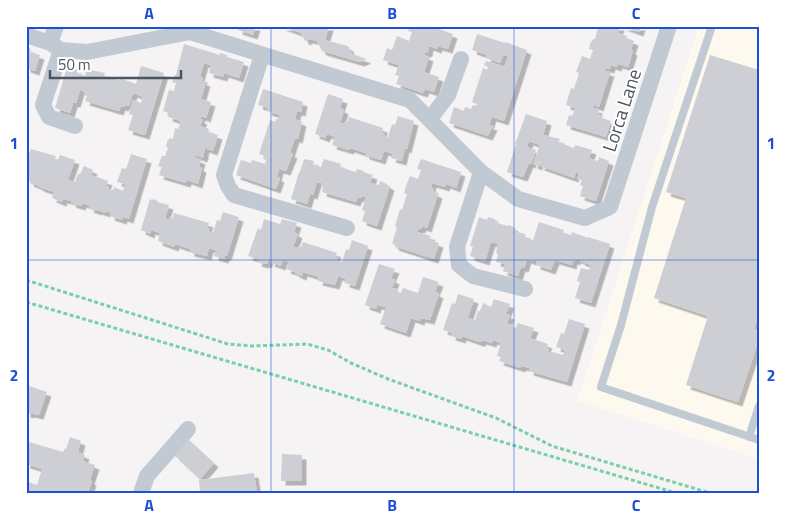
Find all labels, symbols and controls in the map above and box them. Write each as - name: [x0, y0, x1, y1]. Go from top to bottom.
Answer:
- text: A: [144, 1, 154, 25]
- text: B: [387, 1, 397, 25]
- text: C: [632, 1, 641, 25]
- scale bar: [50, 48, 181, 80]
- text: 50 m: [58, 53, 91, 76]
- street label: Lorca Lane: [594, 65, 648, 155]
- text: 1: [10, 131, 18, 155]
- text: 1: [767, 131, 775, 155]
- text: 2: [10, 363, 18, 387]
- text: 2: [767, 363, 775, 387]
- text: A: [144, 493, 154, 517]
- text: B: [387, 493, 397, 517]
- text: C: [632, 493, 641, 517]

